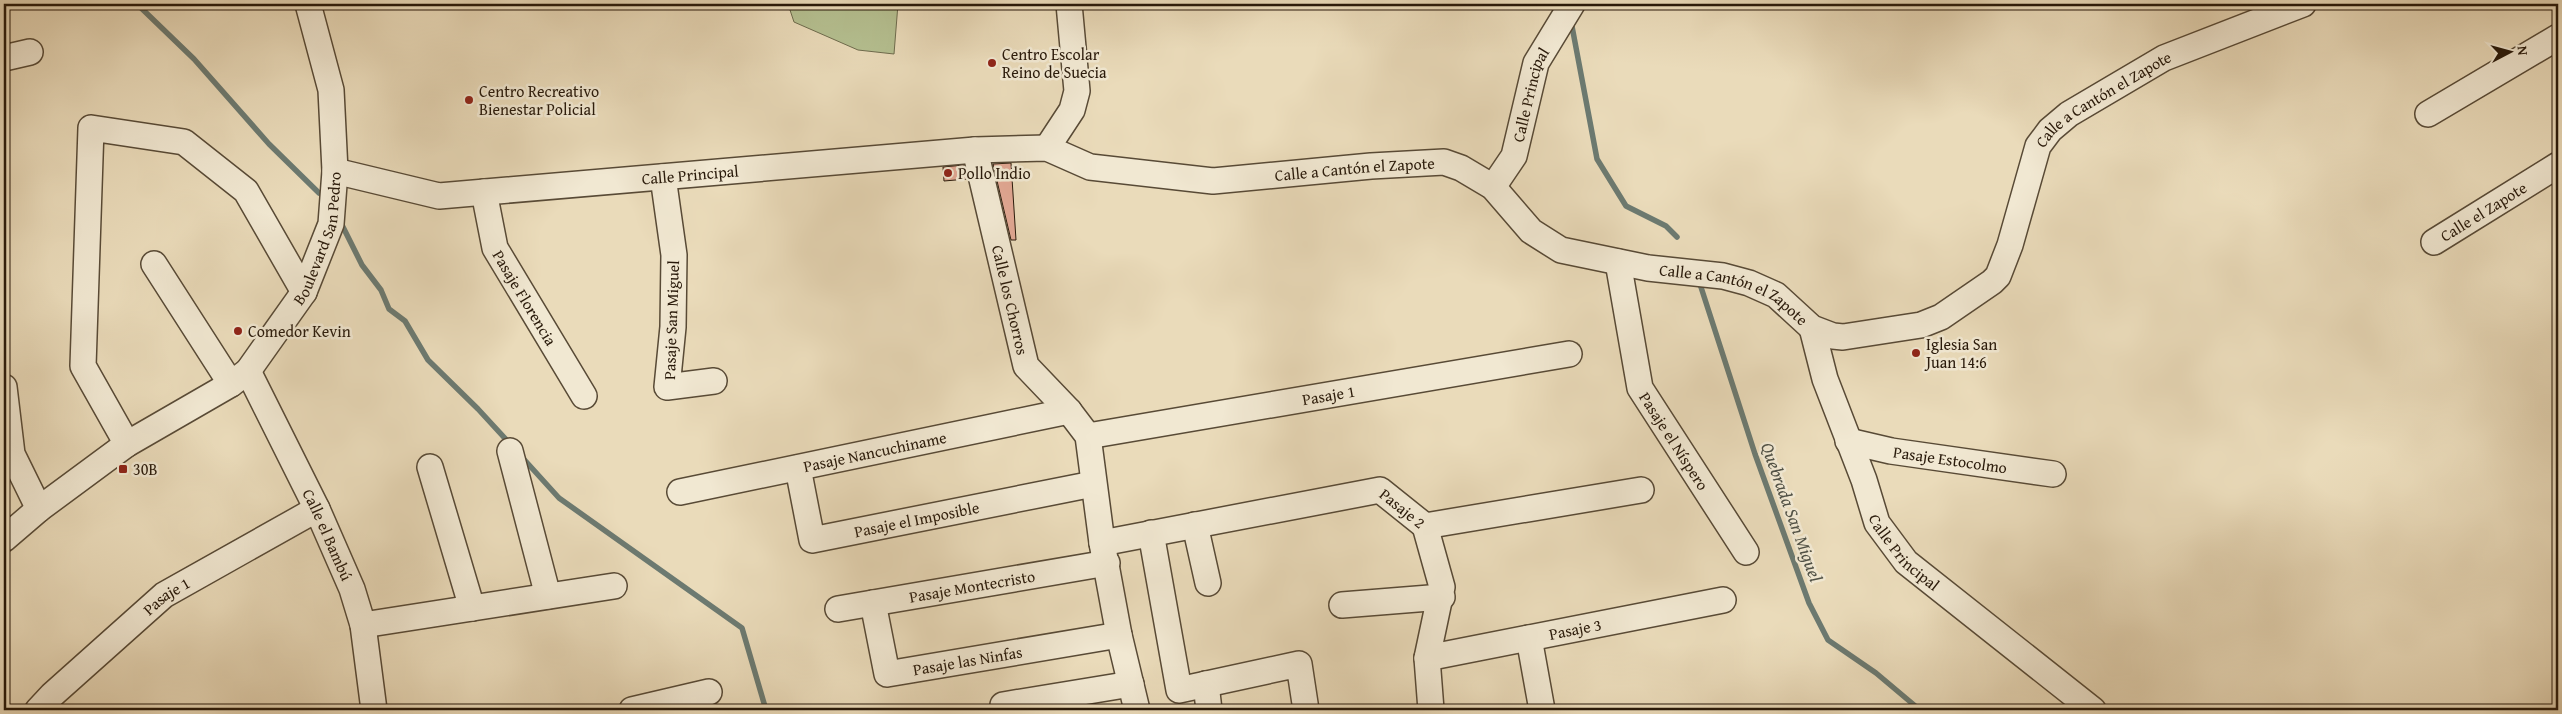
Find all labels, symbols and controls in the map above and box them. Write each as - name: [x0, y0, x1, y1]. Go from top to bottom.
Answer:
- north arrow: [2484, 28, 2534, 78]
- place label: Centro Escolar Reino de Suecia: [1002, 42, 1107, 84]
- street label: Calle Principal: [1506, 42, 1555, 144]
- street label: Calle a Cantón el Zapote: [2029, 44, 2175, 152]
- text: N: [2512, 45, 2533, 57]
- marker: Centro Escolar Reino de Suecia: [986, 57, 998, 69]
- place label: Centro Recreativo Bienestar Policial: [479, 79, 599, 121]
- marker: Centro Recreativo Bienestar Policial: [463, 94, 475, 106]
- street label: Calle a Cantón el Zapote: [1274, 151, 1435, 187]
- street label: Calle Principal: [641, 158, 740, 191]
- place label: Pollo Indio: [958, 161, 1031, 185]
- marker: Pollo Indio: [942, 167, 954, 179]
- street label: Boulevard San Pedro: [287, 171, 347, 310]
- street label: Calle el Zapote: [2435, 175, 2531, 247]
- street label: Calle los Chorros: [986, 243, 1035, 357]
- street label: Pasaje Florencia: [487, 245, 563, 350]
- street label: Calle a Cantón el Zapote: [1658, 257, 1814, 331]
- street label: Pasaje San Miguel: [657, 259, 685, 380]
- place label: Comedor Kevin: [248, 319, 351, 343]
- marker: Comedor Kevin: [232, 325, 244, 337]
- place label: Iglesia San Juan 14:6: [1924, 332, 1997, 374]
- marker: Iglesia San Juan 14:6: [1910, 347, 1922, 359]
- street label: Pasaje 1: [1300, 379, 1357, 411]
- street label: Pasaje el Níspero: [1634, 387, 1715, 495]
- street label: Pasaje Nancuchiname: [801, 425, 949, 478]
- water label: Quebrada San Miguel: [1754, 439, 1830, 586]
- street label: Pasaje Estocolmo: [1892, 439, 2009, 479]
- place label: 30B: [133, 457, 157, 481]
- marker: 30B: [117, 463, 129, 475]
- street label: Pasaje 2: [1374, 482, 1431, 534]
- street label: Calle el Bambú: [297, 484, 359, 585]
- street label: Pasaje el Imposible: [852, 495, 981, 543]
- street label: Calle Principal: [1863, 511, 1945, 597]
- street label: Pasaje Montecristo: [907, 564, 1037, 609]
- street label: Pasaje 1: [137, 571, 194, 621]
- street label: Pasaje 3: [1547, 612, 1604, 646]
- street label: Pasaje las Ninfas: [911, 639, 1024, 681]

